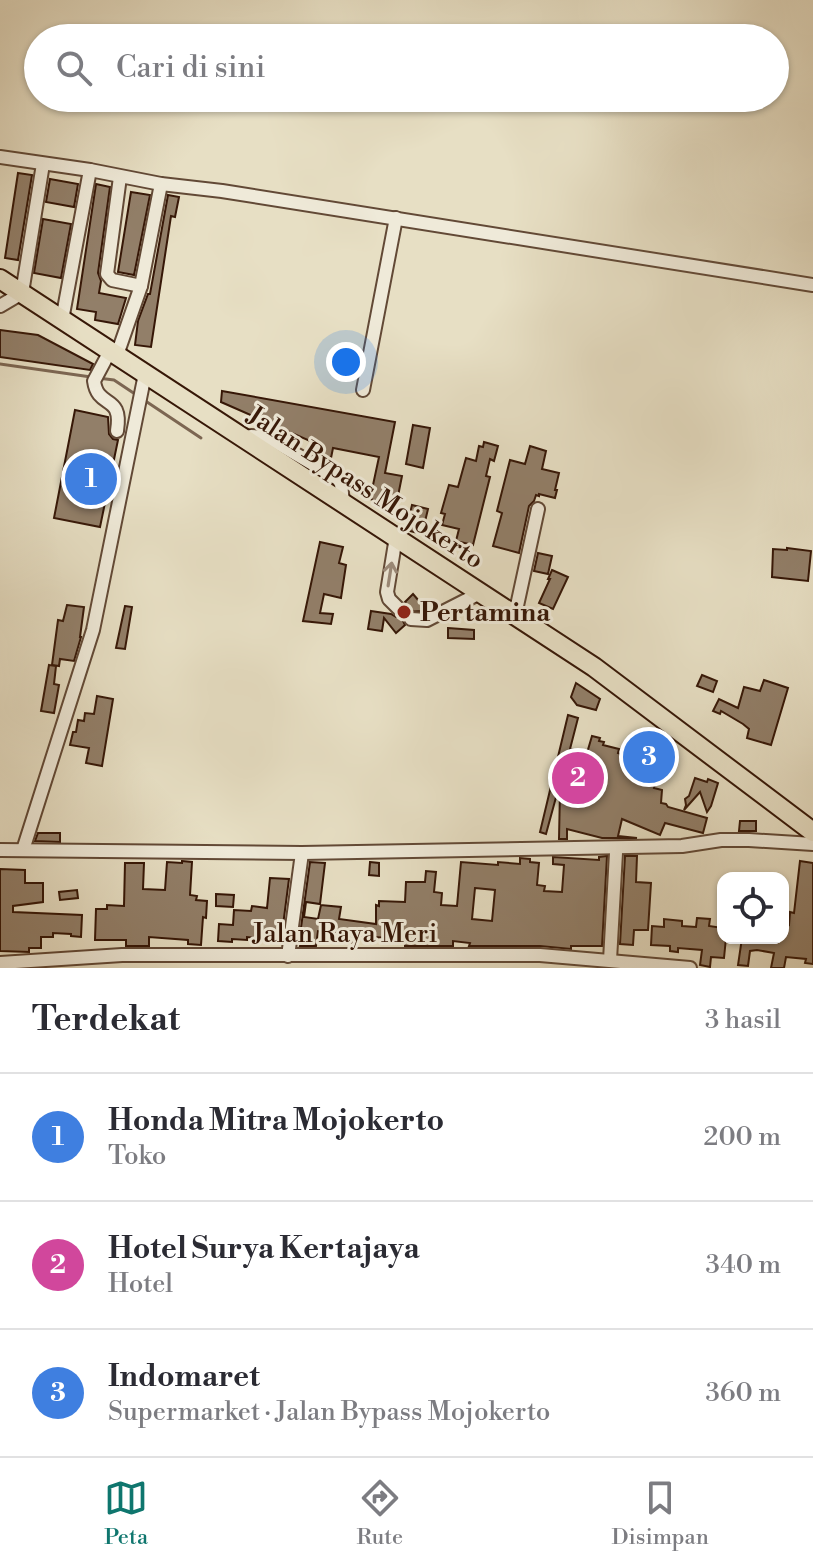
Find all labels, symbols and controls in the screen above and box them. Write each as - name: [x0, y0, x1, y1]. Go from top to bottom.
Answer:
- search box: [24, 24, 789, 112]
- icon: search: [52, 46, 96, 90]
- text: Cari di sini: [116, 49, 265, 87]
- your location: [326, 342, 366, 382]
- street label: Jalan Bypass Mojokerto: [240, 399, 490, 576]
- pin: 1: [65, 449, 117, 509]
- one-way arrow: [383, 562, 398, 587]
- place label: Pertamina: [420, 597, 551, 629]
- marker: Pertamina: [395, 603, 413, 621]
- pin: 3: [623, 727, 675, 787]
- pin: 2: [552, 748, 604, 808]
- map controls: [717, 872, 789, 944]
- button: locate: [717, 872, 789, 944]
- street label: Jalan Raya Meri: [252, 918, 437, 950]
- text: Terdekat: [32, 999, 180, 1041]
- text: 3 hasil: [705, 1004, 781, 1036]
- text: Honda Mitra Mojokerto: [108, 1102, 444, 1140]
- text: 1: [52, 1121, 64, 1153]
- text: 200 m: [704, 1121, 781, 1153]
- text: Toko: [108, 1140, 166, 1172]
- text: Hotel Surya Kertajaya: [108, 1230, 420, 1268]
- text: 2: [50, 1249, 66, 1281]
- text: 340 m: [705, 1249, 781, 1281]
- text: Hotel: [108, 1268, 173, 1300]
- text: Indomaret: [108, 1358, 260, 1396]
- text: 3: [50, 1377, 66, 1409]
- text: 360 m: [706, 1377, 781, 1409]
- text: Supermarket · Jalan Bypass Mojokerto: [108, 1396, 550, 1428]
- tab: Peta: [104, 1476, 148, 1551]
- tab: Rute: [357, 1476, 403, 1551]
- tab: Disimpan: [611, 1476, 709, 1551]

